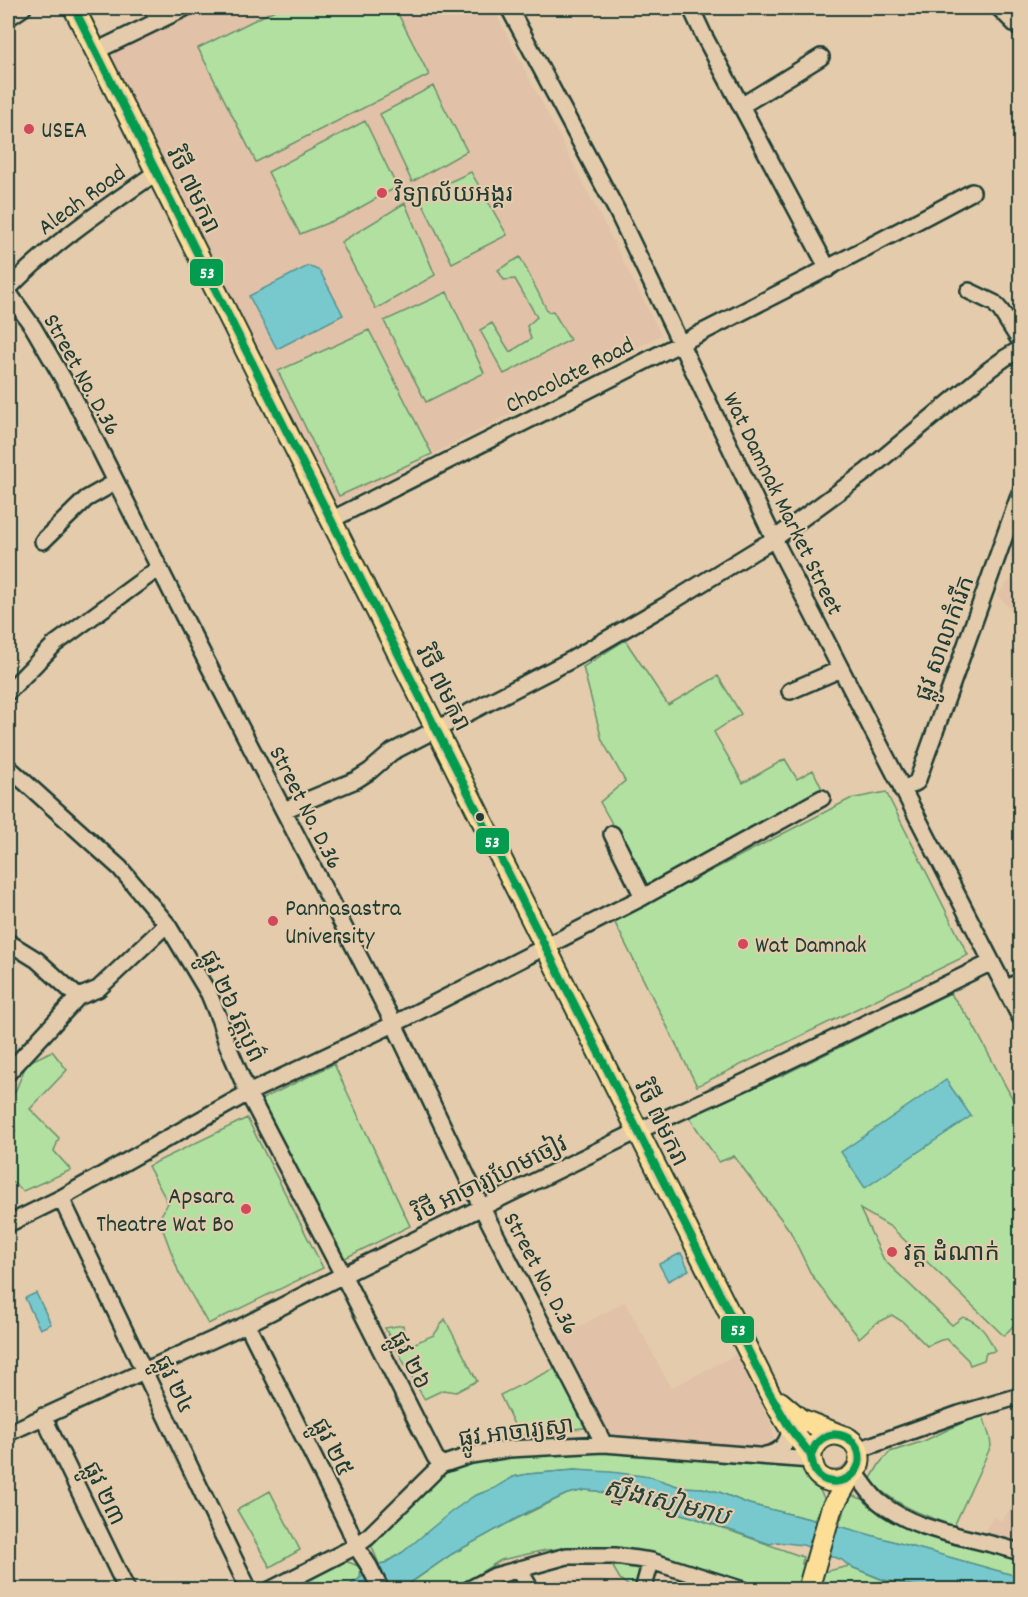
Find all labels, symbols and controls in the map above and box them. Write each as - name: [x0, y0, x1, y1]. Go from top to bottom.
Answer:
- place label: USEA: [41, 115, 87, 149]
- marker: USEA: [22, 122, 36, 136]
- street label: វិថី ៧មករា: [155, 141, 228, 240]
- street label: Aleah Road: [32, 158, 134, 245]
- place label: វិទ្យាល័យអង្គរ: [393, 178, 513, 213]
- marker: វិទ្យាល័យអង្គរ: [375, 186, 389, 200]
- line badge: 53: [189, 258, 224, 287]
- text: 53: [200, 263, 214, 286]
- street label: Street No. D.36: [33, 308, 128, 443]
- street label: Chocolate Road: [500, 330, 641, 424]
- street label: Wat Damnak Market Street: [712, 387, 850, 622]
- street label: ផ្លូវ សាលាកំរើក: [908, 571, 987, 707]
- street label: វិថី ៧មករា: [405, 639, 478, 738]
- street label: Street No. D.36: [259, 741, 350, 876]
- unlabelled marker: [474, 811, 486, 823]
- line badge: 53: [475, 827, 510, 855]
- text: 53: [485, 832, 499, 855]
- place label: Pannasastra University: [285, 893, 402, 955]
- marker: Pannasastra University: [266, 914, 280, 928]
- place label: Wat Damnak: [755, 930, 867, 964]
- marker: Wat Damnak: [736, 937, 750, 951]
- street label: ផ្លូវ ២៦ វត្តបូព៌: [187, 945, 272, 1070]
- street label: វិថី ៧មករា: [623, 1074, 696, 1173]
- street label: វិថី អាចារ្យហែមចៀវ: [407, 1127, 574, 1233]
- place label: Apsara Theatre Wat Bo: [96, 1181, 235, 1243]
- marker: Apsara Theatre Wat Bo: [239, 1202, 253, 1216]
- street label: Street No. D.36: [493, 1207, 586, 1342]
- place label: វត្ត ដំំណាក់: [904, 1238, 1000, 1272]
- marker: វត្ត ដំំណាក់: [885, 1245, 899, 1259]
- line badge: 53: [720, 1315, 755, 1344]
- text: 53: [731, 1320, 745, 1343]
- street label: ផ្លូវ ២៦: [377, 1326, 438, 1398]
- street label: ផ្លូវ ២៤: [142, 1350, 201, 1421]
- street label: ផ្លូវ អាចារ្យស្វា: [457, 1410, 576, 1460]
- street label: ផ្លូវ ២៥: [299, 1413, 360, 1485]
- street label: ផ្លូវ ២៣: [70, 1457, 132, 1533]
- water label: ស្ទឹងសៀមរាប: [599, 1469, 736, 1539]

